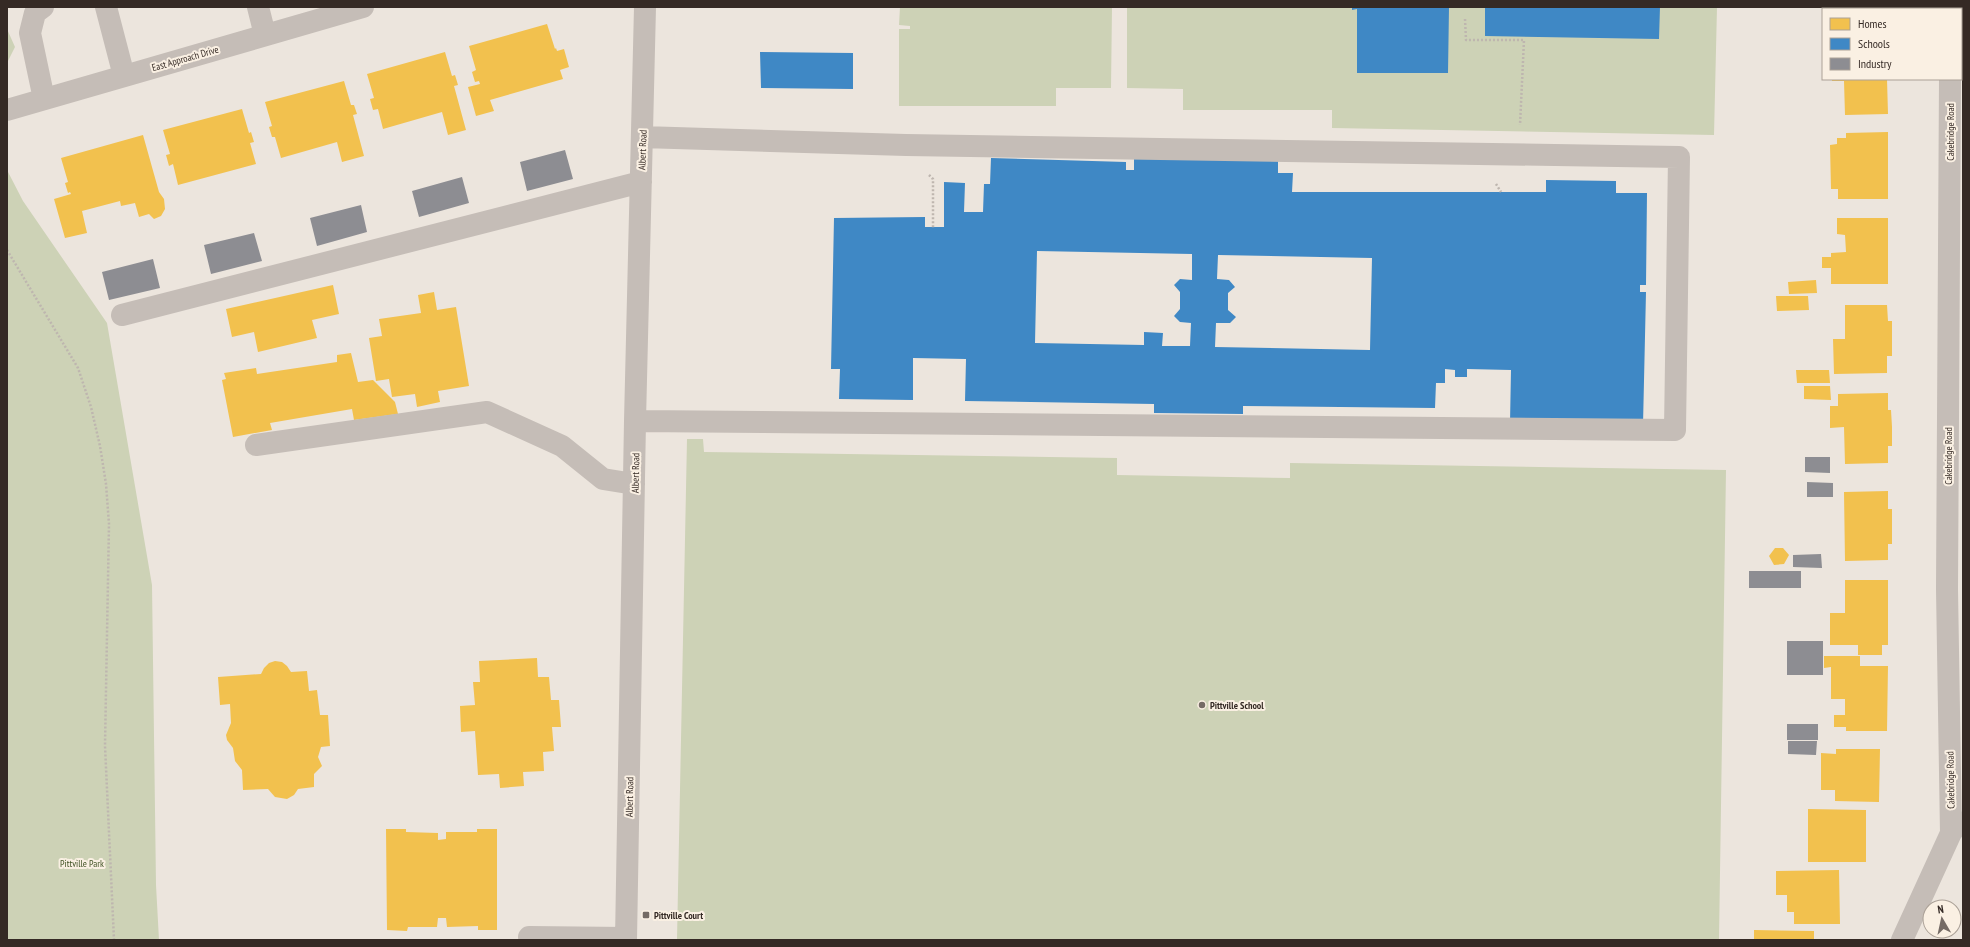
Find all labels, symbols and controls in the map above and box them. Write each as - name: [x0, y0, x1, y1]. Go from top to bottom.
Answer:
- legend: [1822, 8, 1962, 80]
- text: Homes: [1858, 16, 1886, 31]
- text: Schools: [1858, 36, 1890, 51]
- street label: East Approach Drive: [150, 43, 220, 74]
- text: Industry: [1858, 56, 1892, 71]
- street label: Cakebridge Road: [1944, 103, 1957, 161]
- street label: Albert Road: [635, 130, 650, 170]
- street label: Cakebridge Road: [1942, 427, 1955, 485]
- street label: Albert Road: [629, 453, 642, 493]
- place label: Pittville School: [1210, 699, 1264, 712]
- marker: Pittville School: [1197, 700, 1207, 710]
- street label: Cakebridge Road: [1943, 751, 1958, 809]
- street label: Albert Road: [623, 777, 636, 817]
- park label: Pittville Park: [60, 857, 104, 870]
- north arrow: [1922, 899, 1962, 939]
- text: N: [1936, 902, 1945, 917]
- place label: Pittville Court: [654, 909, 703, 922]
- marker: Pittville Court: [641, 910, 651, 920]

